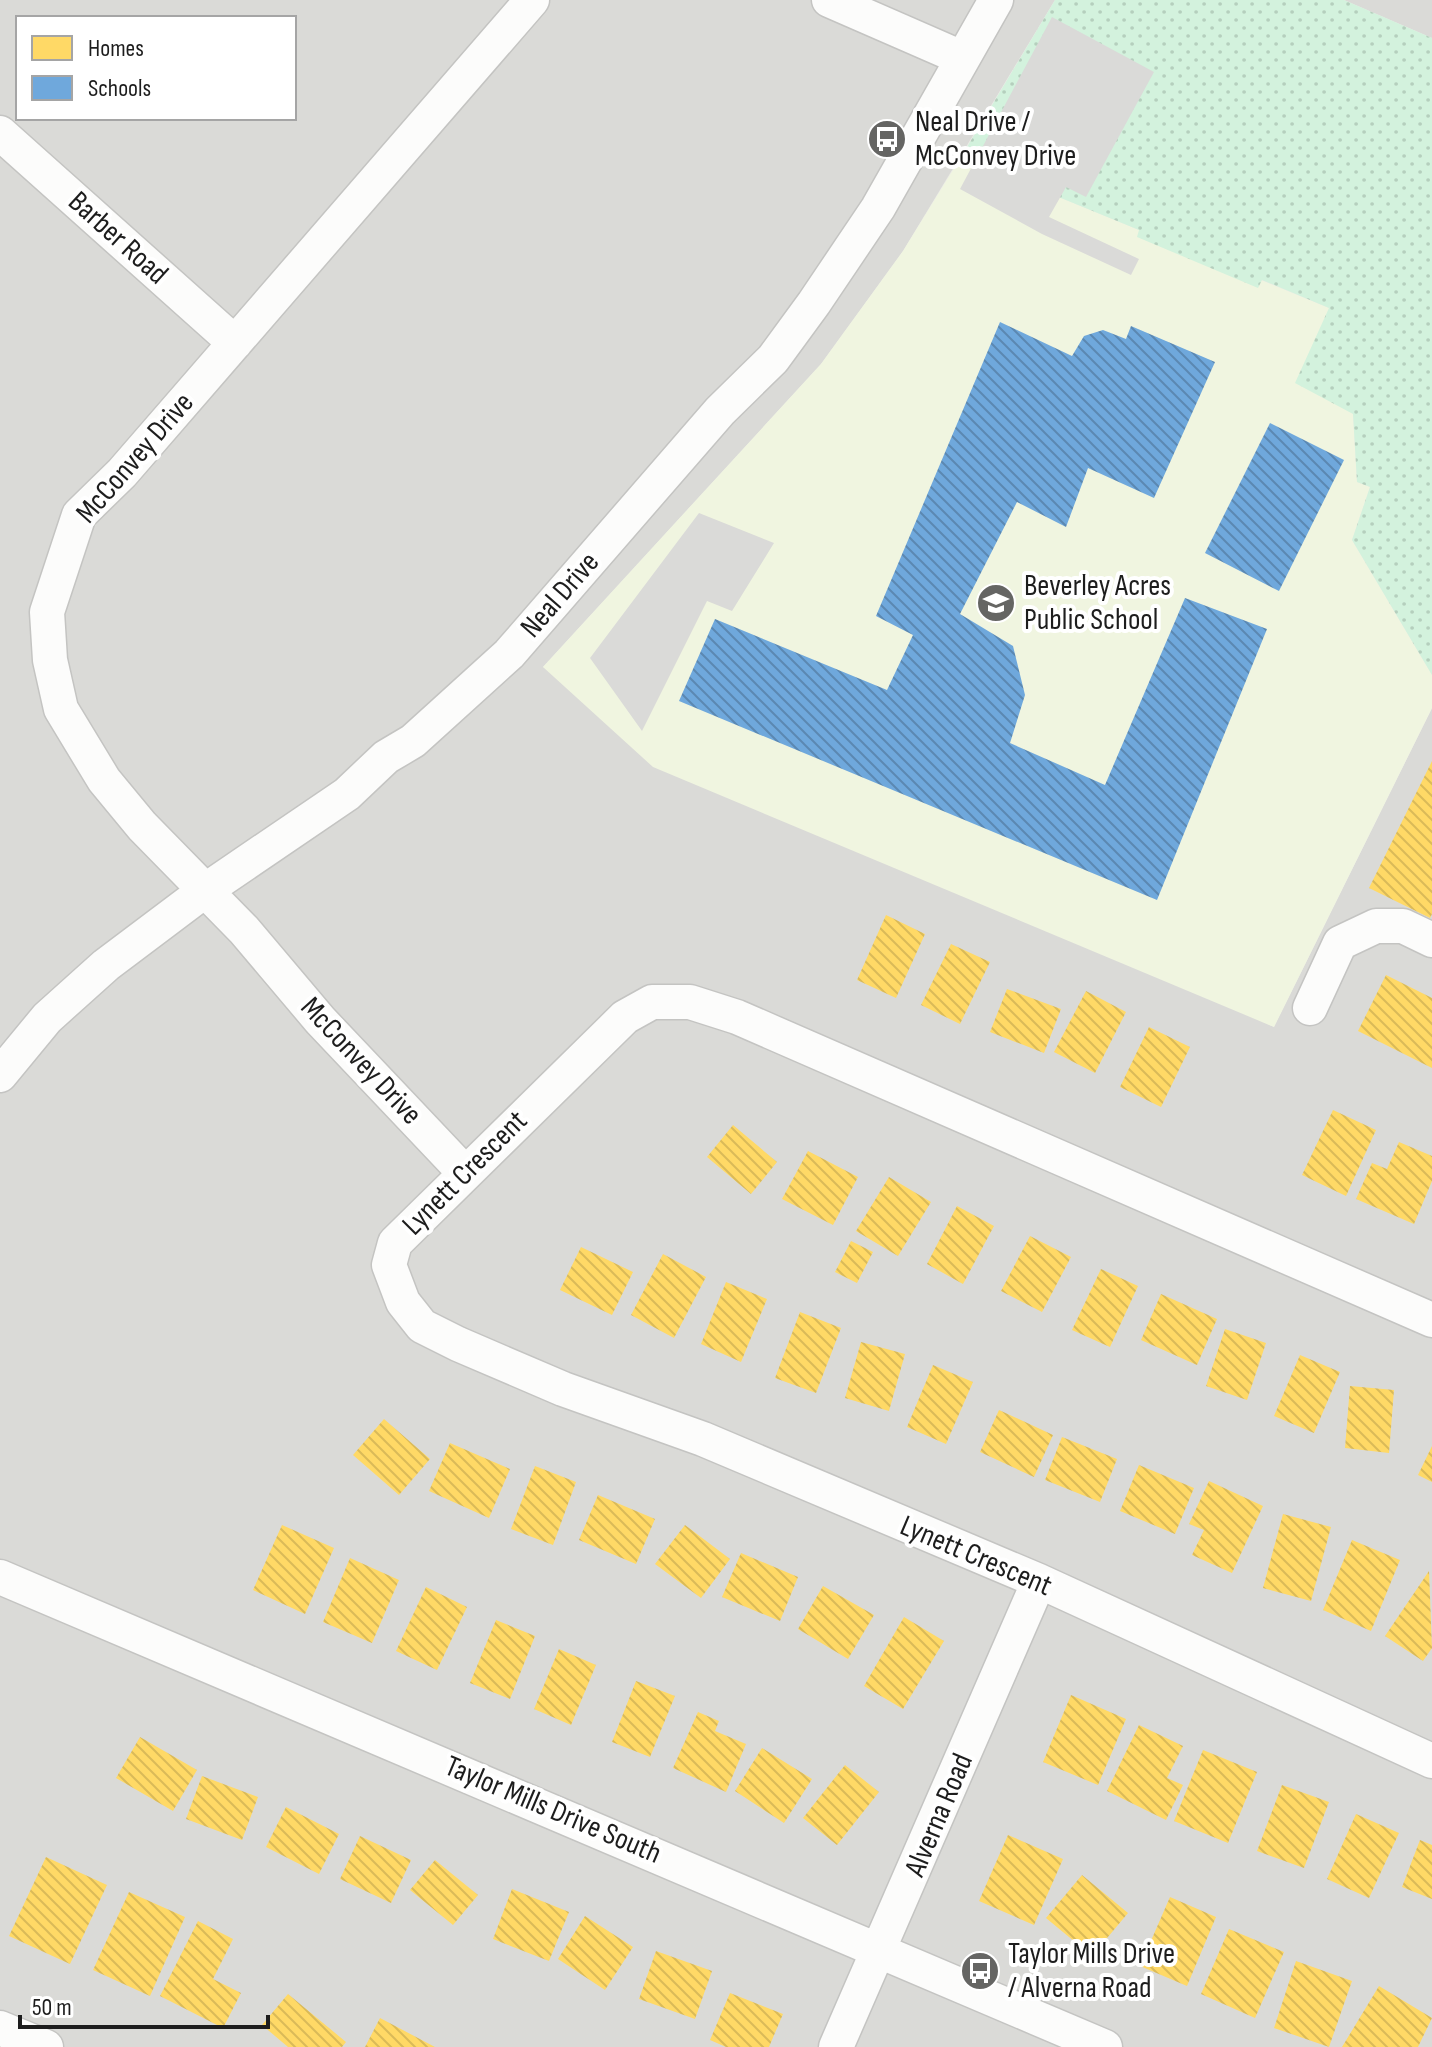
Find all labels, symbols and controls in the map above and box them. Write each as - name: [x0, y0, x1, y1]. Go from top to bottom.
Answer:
- legend: [16, 16, 296, 120]
- text: Homes: [88, 34, 144, 63]
- text: Schools: [88, 74, 151, 103]
- place label: Neal Drive / McConvey Drive: [915, 104, 1076, 174]
- bus stop icon: Neal Drive / McConvey Drive: [866, 118, 908, 160]
- street label: Barber Road: [61, 184, 175, 292]
- street label: McConvey Drive: [69, 385, 201, 531]
- street label: Neal Drive: [513, 545, 607, 645]
- place label: Beverley Acres Public School: [1024, 568, 1171, 638]
- school or university icon: Beverley Acres Public School: [975, 582, 1017, 624]
- street label: McConvey Drive: [293, 990, 429, 1132]
- street label: Lynett Crescent: [395, 1103, 535, 1243]
- street label: Lynett Crescent: [895, 1508, 1057, 1604]
- street label: Taylor Mills Drive South: [439, 1748, 667, 1872]
- street label: Alverna Road: [897, 1748, 981, 1883]
- place label: Taylor Mills Drive / Alverna Road: [1008, 1936, 1175, 2006]
- bus stop icon: Taylor Mills Drive / Alverna Road: [959, 1950, 1001, 1992]
- scale bar: [20, 1979, 268, 2029]
- text: 50 m: [32, 1993, 72, 2022]

